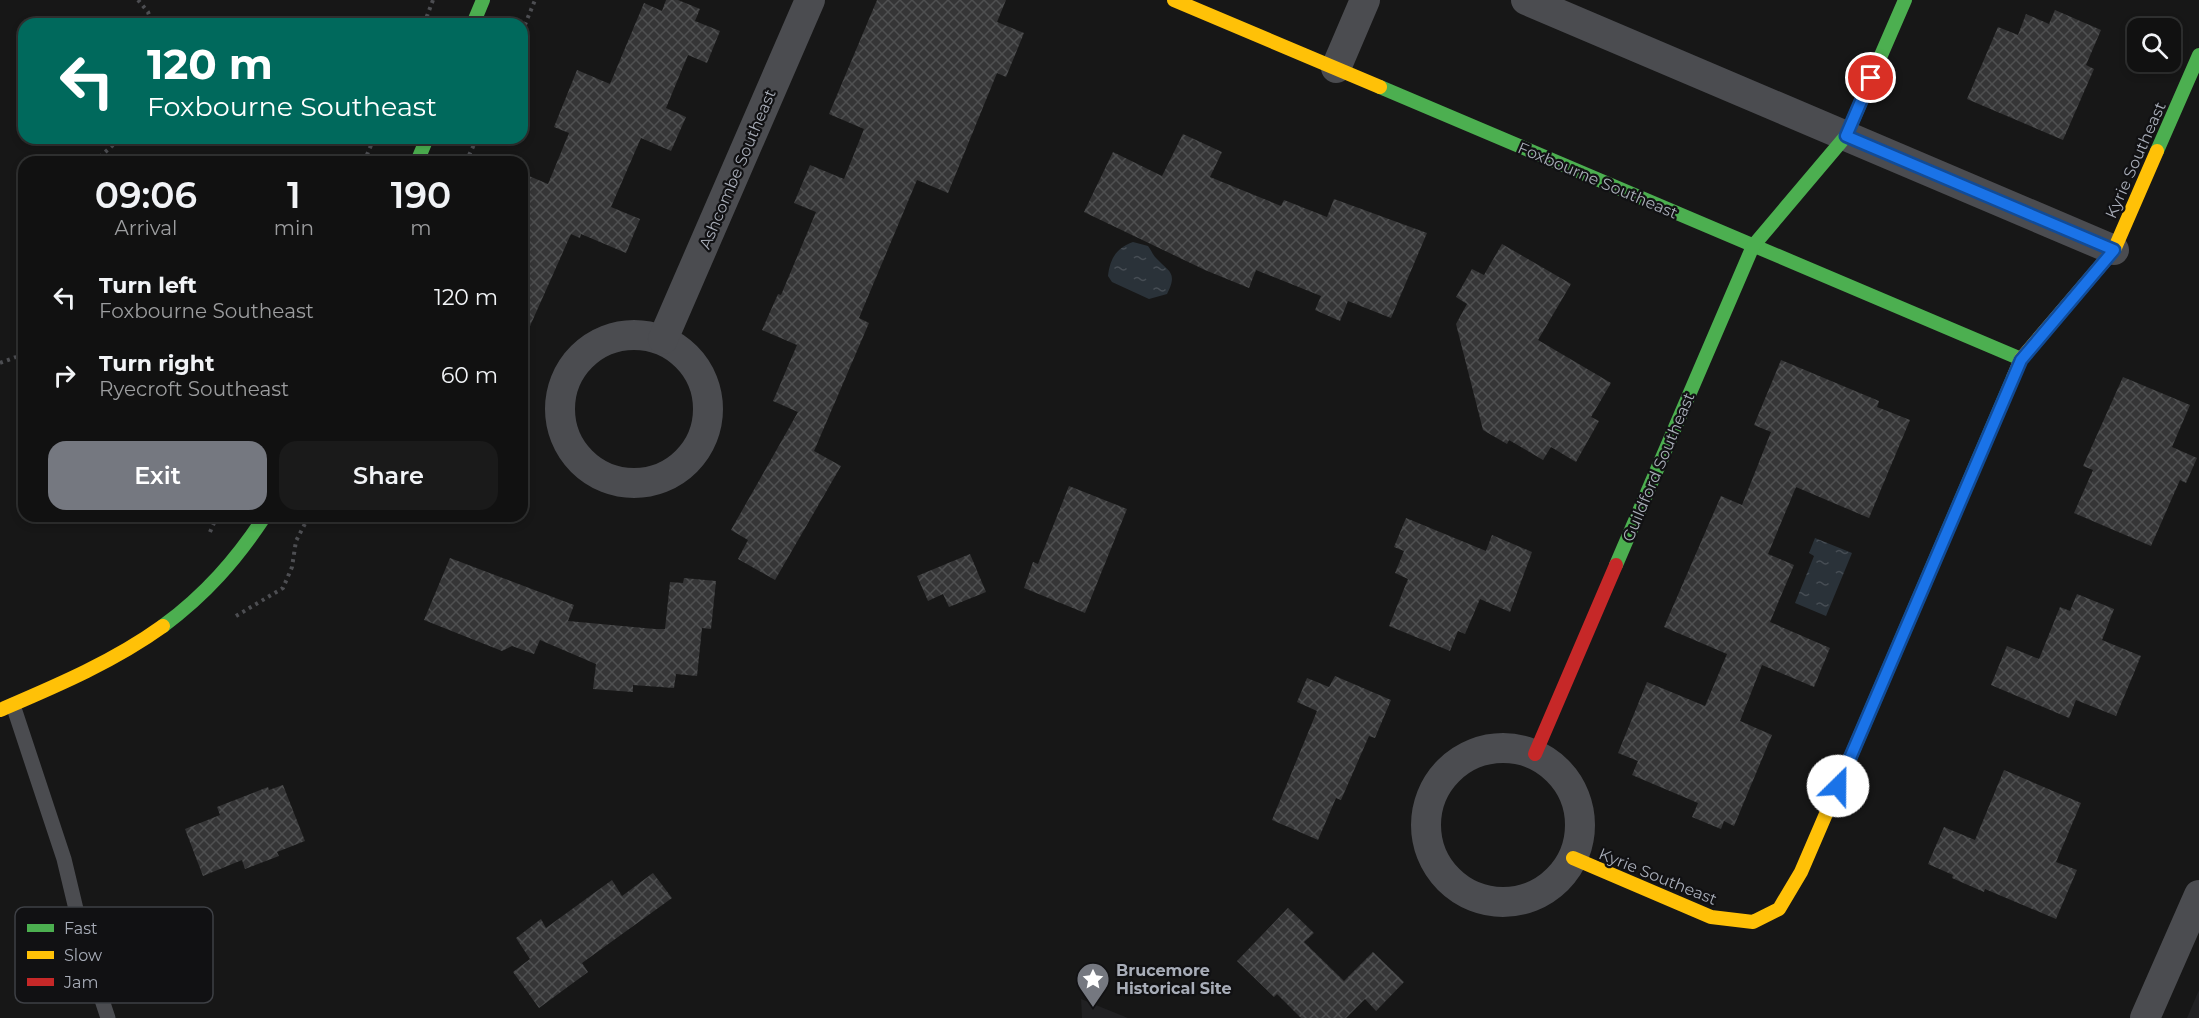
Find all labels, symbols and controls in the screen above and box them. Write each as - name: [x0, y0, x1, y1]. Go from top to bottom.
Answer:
- map controls: [2127, 18, 2181, 72]
- button: search: [2127, 18, 2181, 72]
- text: 120 m: [147, 38, 273, 90]
- icon: left: [48, 42, 126, 120]
- pin: [1845, 52, 1896, 103]
- icon: arrive: [1854, 61, 1887, 94]
- street label: Ashcombe Southeast: [695, 86, 780, 252]
- text: Foxbourne Southeast: [147, 90, 437, 123]
- street label: Kyrie Southeast: [2101, 99, 2170, 221]
- street label: Foxbourne Southeast: [1515, 138, 1681, 223]
- text: 09:06: [95, 173, 197, 217]
- text: 1: [287, 173, 301, 217]
- text: 190: [391, 173, 451, 217]
- text: Arrival: [114, 216, 177, 240]
- text: min: [274, 216, 314, 240]
- text: m: [410, 216, 432, 240]
- text: Turn left: [99, 272, 197, 299]
- icon: left: [48, 281, 81, 314]
- text: 120 m: [434, 284, 498, 311]
- text: Foxbourne Southeast: [99, 299, 314, 323]
- text: Turn right: [99, 350, 214, 377]
- icon: right: [48, 359, 81, 392]
- text: 60 m: [441, 362, 498, 389]
- text: Ryecroft Southeast: [99, 377, 289, 401]
- street label: Guildford Southeast: [1618, 389, 1699, 545]
- button: Exit: [48, 441, 267, 510]
- button: Share: [279, 441, 498, 510]
- position arrow: [1806, 754, 1870, 818]
- street label: Kyrie Southeast: [1596, 844, 1720, 909]
- legend: [15, 907, 213, 1003]
- text: Fast: [64, 919, 98, 938]
- text: Slow: [64, 946, 102, 965]
- place icon: Brucemore Historical Site: [1075, 961, 1111, 1008]
- place label: Brucemore Historical Site: [1116, 961, 1232, 998]
- text: Jam: [63, 973, 98, 992]

